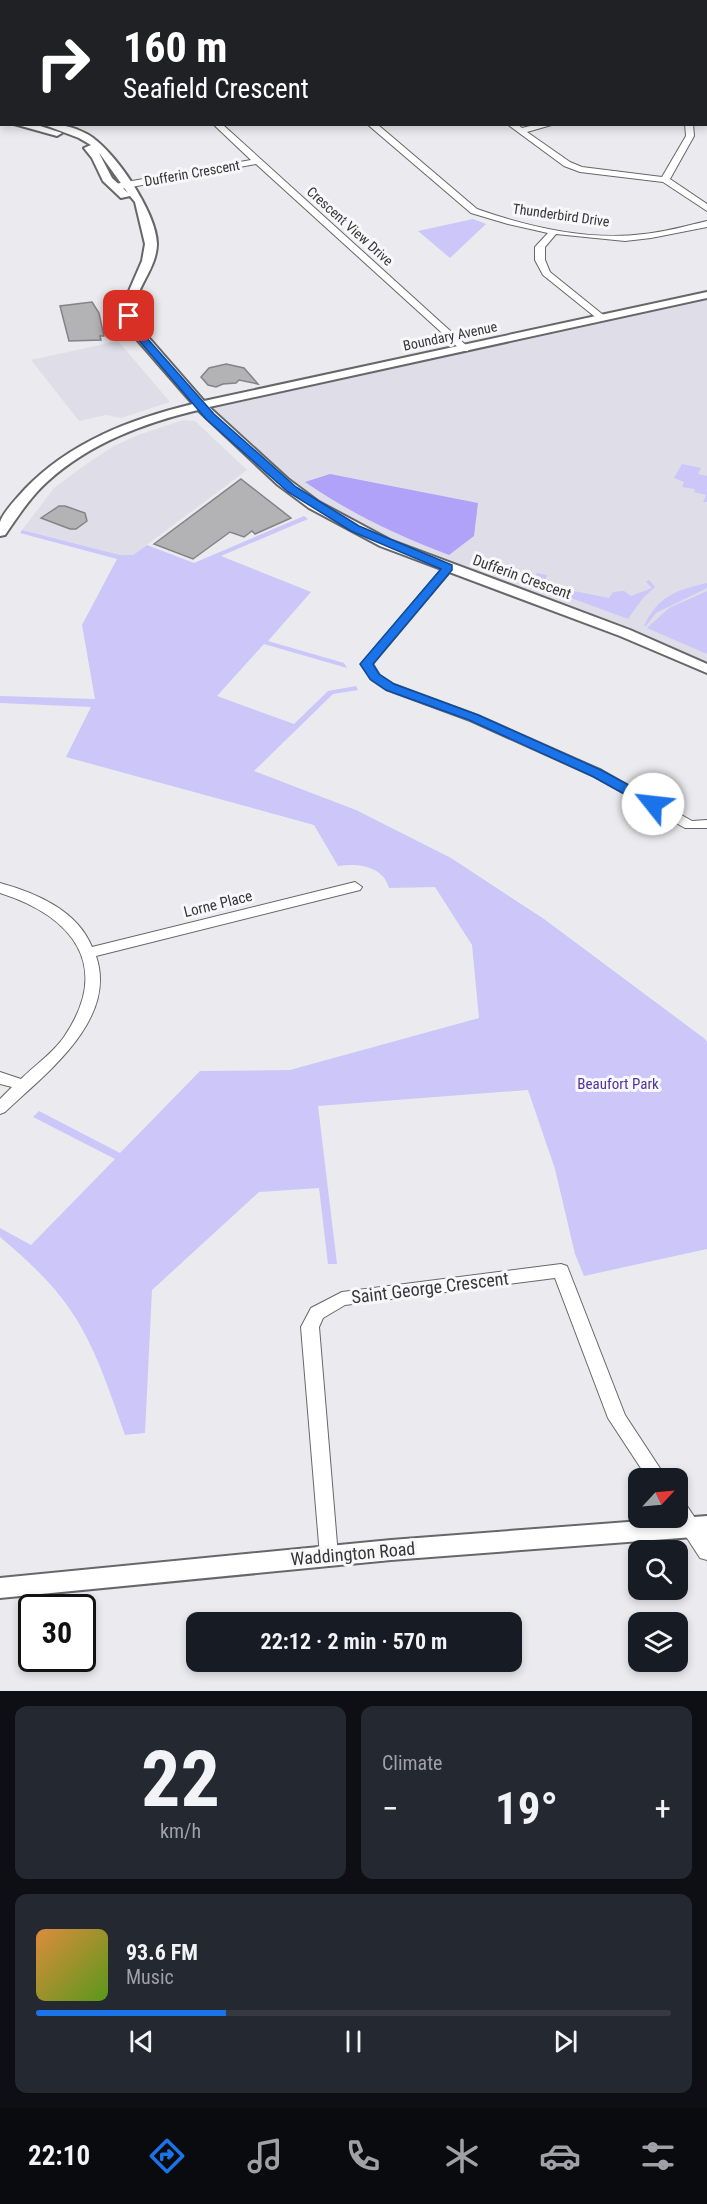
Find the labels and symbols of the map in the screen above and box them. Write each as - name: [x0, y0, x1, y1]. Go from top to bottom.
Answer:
- street label: Dufferin Crescent: [143, 157, 241, 189]
- street label: Crescent View Drive: [304, 183, 397, 269]
- street label: Thunderbird Drive: [512, 200, 611, 230]
- pin: [103, 290, 154, 341]
- street label: Boundary Avenue: [402, 318, 499, 354]
- street label: Dufferin Crescent: [470, 551, 574, 603]
- position arrow: [621, 772, 685, 836]
- street label: Lorne Place: [182, 887, 254, 921]
- park label: Beaufort Park: [577, 1075, 659, 1093]
- street label: Saint George Crescent: [350, 1267, 510, 1308]
- north arrow: [628, 1468, 688, 1528]
- street label: Waddington Road: [290, 1538, 416, 1569]
- speed limit sign: 30: [18, 1594, 96, 1672]

